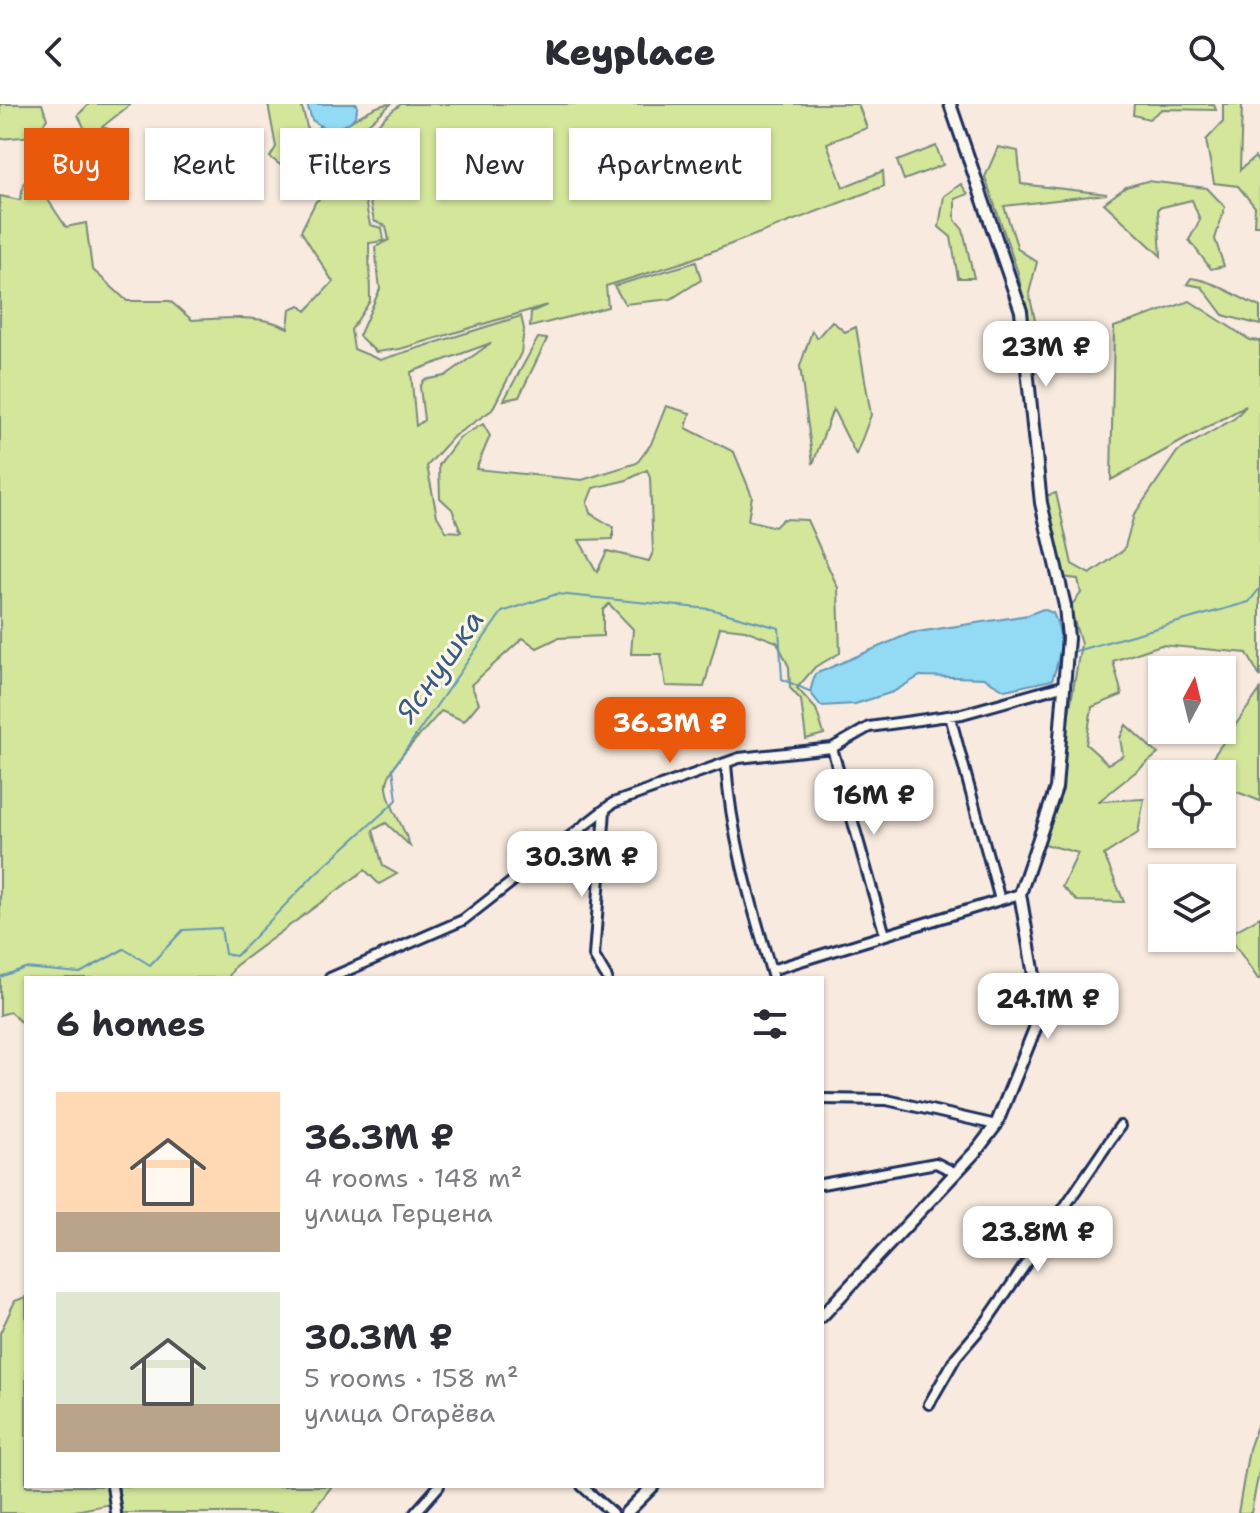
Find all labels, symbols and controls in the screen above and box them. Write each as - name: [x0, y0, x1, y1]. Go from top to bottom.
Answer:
- text: Keyplace: [544, 28, 716, 77]
- icon: back: [32, 30, 76, 74]
- icon: search: [1184, 30, 1228, 74]
- chip: Buy: [24, 128, 129, 200]
- chip: Rent: [145, 128, 264, 200]
- chip: Filters: [280, 128, 420, 200]
- chip: New: [436, 128, 553, 200]
- chip: Apartment: [569, 128, 771, 200]
- pin: 23M ₽: [990, 321, 1102, 389]
- text: 23M ₽: [1001, 329, 1091, 364]
- water label: Яснушка: [385, 601, 493, 731]
- north arrow: [1148, 656, 1236, 744]
- map controls: [1148, 656, 1236, 952]
- pin: 36.3M ₽: [596, 697, 744, 765]
- text: 36.3M ₽: [613, 705, 727, 740]
- button: locate: [1148, 760, 1236, 848]
- pin: 16M ₽: [818, 769, 930, 837]
- text: 16M ₽: [832, 777, 916, 812]
- pin: 30.3M ₽: [508, 831, 656, 899]
- text: 30.3M ₽: [525, 839, 639, 874]
- button: layers: [1148, 864, 1236, 952]
- pin: 24.1M ₽: [974, 973, 1122, 1041]
- text: 24.1M ₽: [996, 981, 1100, 1016]
- text: 6 homes: [56, 1001, 205, 1047]
- icon: filters: [748, 1002, 792, 1046]
- text: 36.3M ₽: [304, 1114, 454, 1160]
- icon: home: [120, 1124, 216, 1220]
- text: 4 rooms · 148 m²: [304, 1160, 522, 1195]
- text: улица Герцена: [304, 1195, 493, 1230]
- pin: 23.8M ₽: [964, 1206, 1112, 1274]
- text: 23.8M ₽: [981, 1214, 1095, 1249]
- text: 30.3M ₽: [304, 1314, 453, 1360]
- icon: home: [120, 1324, 216, 1420]
- text: 5 rooms · 158 m²: [304, 1360, 519, 1395]
- text: улица Огарёва: [304, 1395, 495, 1430]

